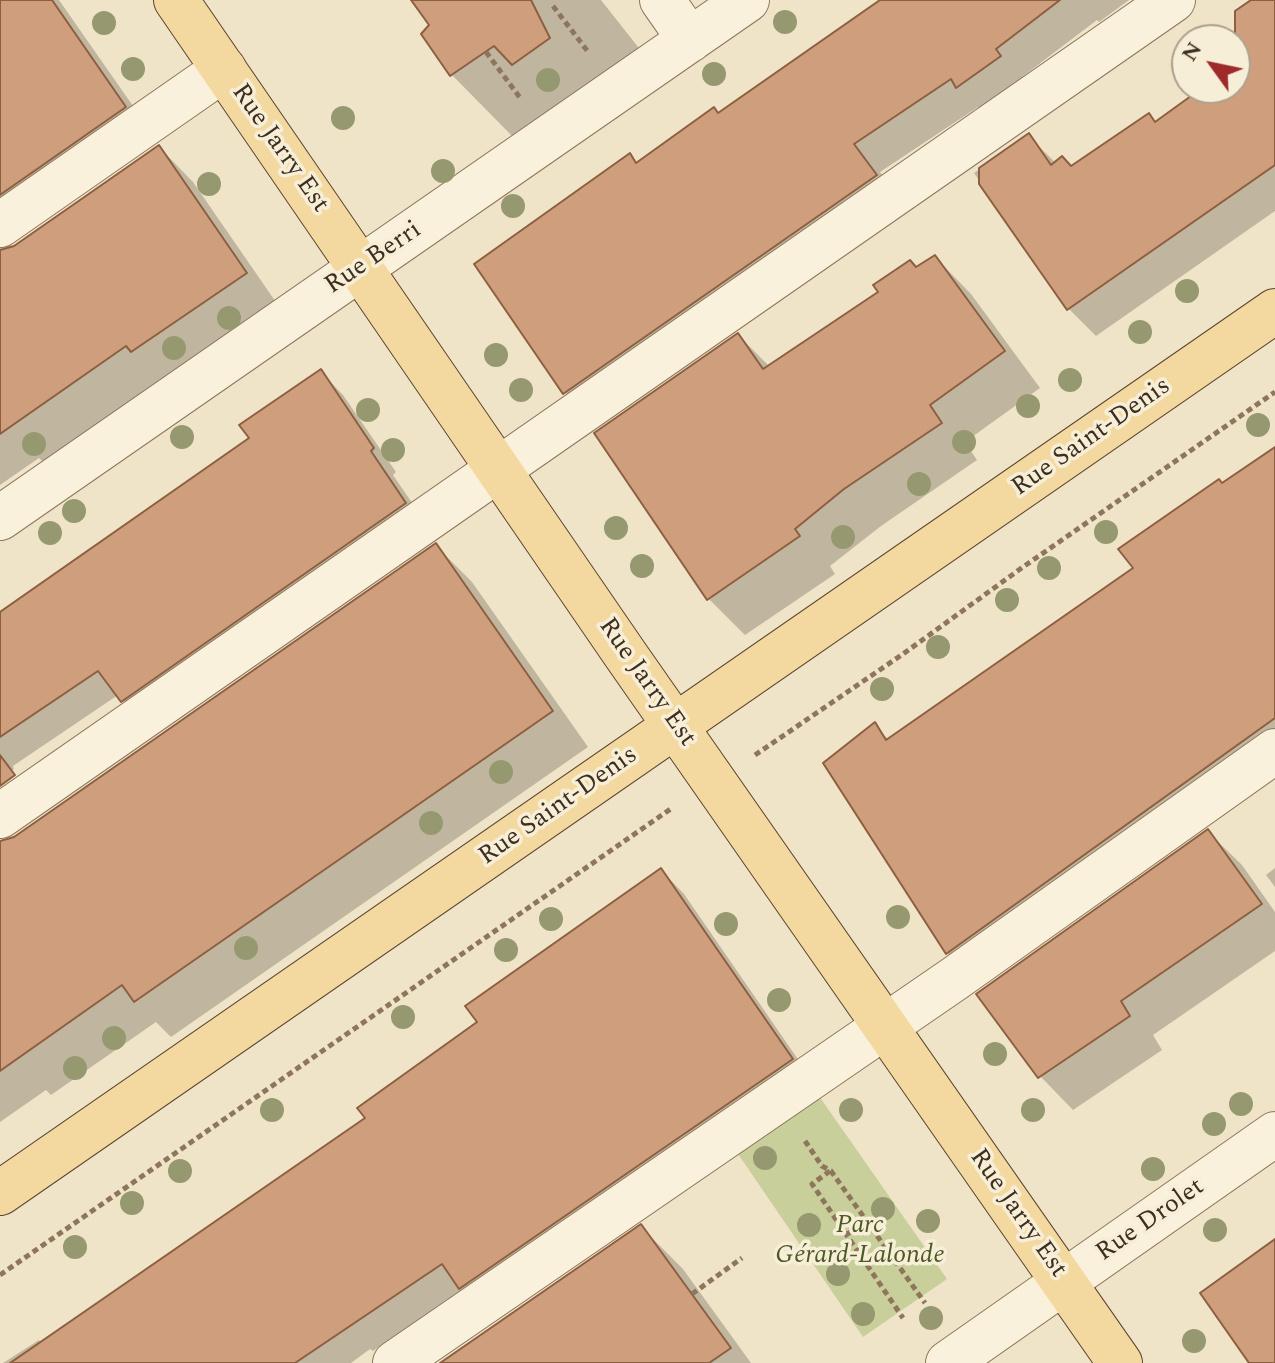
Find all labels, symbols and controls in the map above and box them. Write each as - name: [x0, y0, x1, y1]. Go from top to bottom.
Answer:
- north arrow: [1171, 24, 1251, 104]
- text: N: [1173, 35, 1211, 68]
- street label: Rue Jarry Est: [223, 79, 335, 219]
- street label: Rue Berri: [320, 215, 428, 303]
- street label: Rue Saint-Denis: [1007, 372, 1177, 504]
- street label: Rue Jarry Est: [590, 613, 702, 753]
- street label: Rue Saint-Denis: [474, 741, 644, 873]
- street label: Rue Jarry Est: [961, 1144, 1073, 1284]
- street label: Rue Drolet: [1091, 1172, 1211, 1270]
- park label: Parc Gérard-Lalonde: [775, 1211, 945, 1272]

